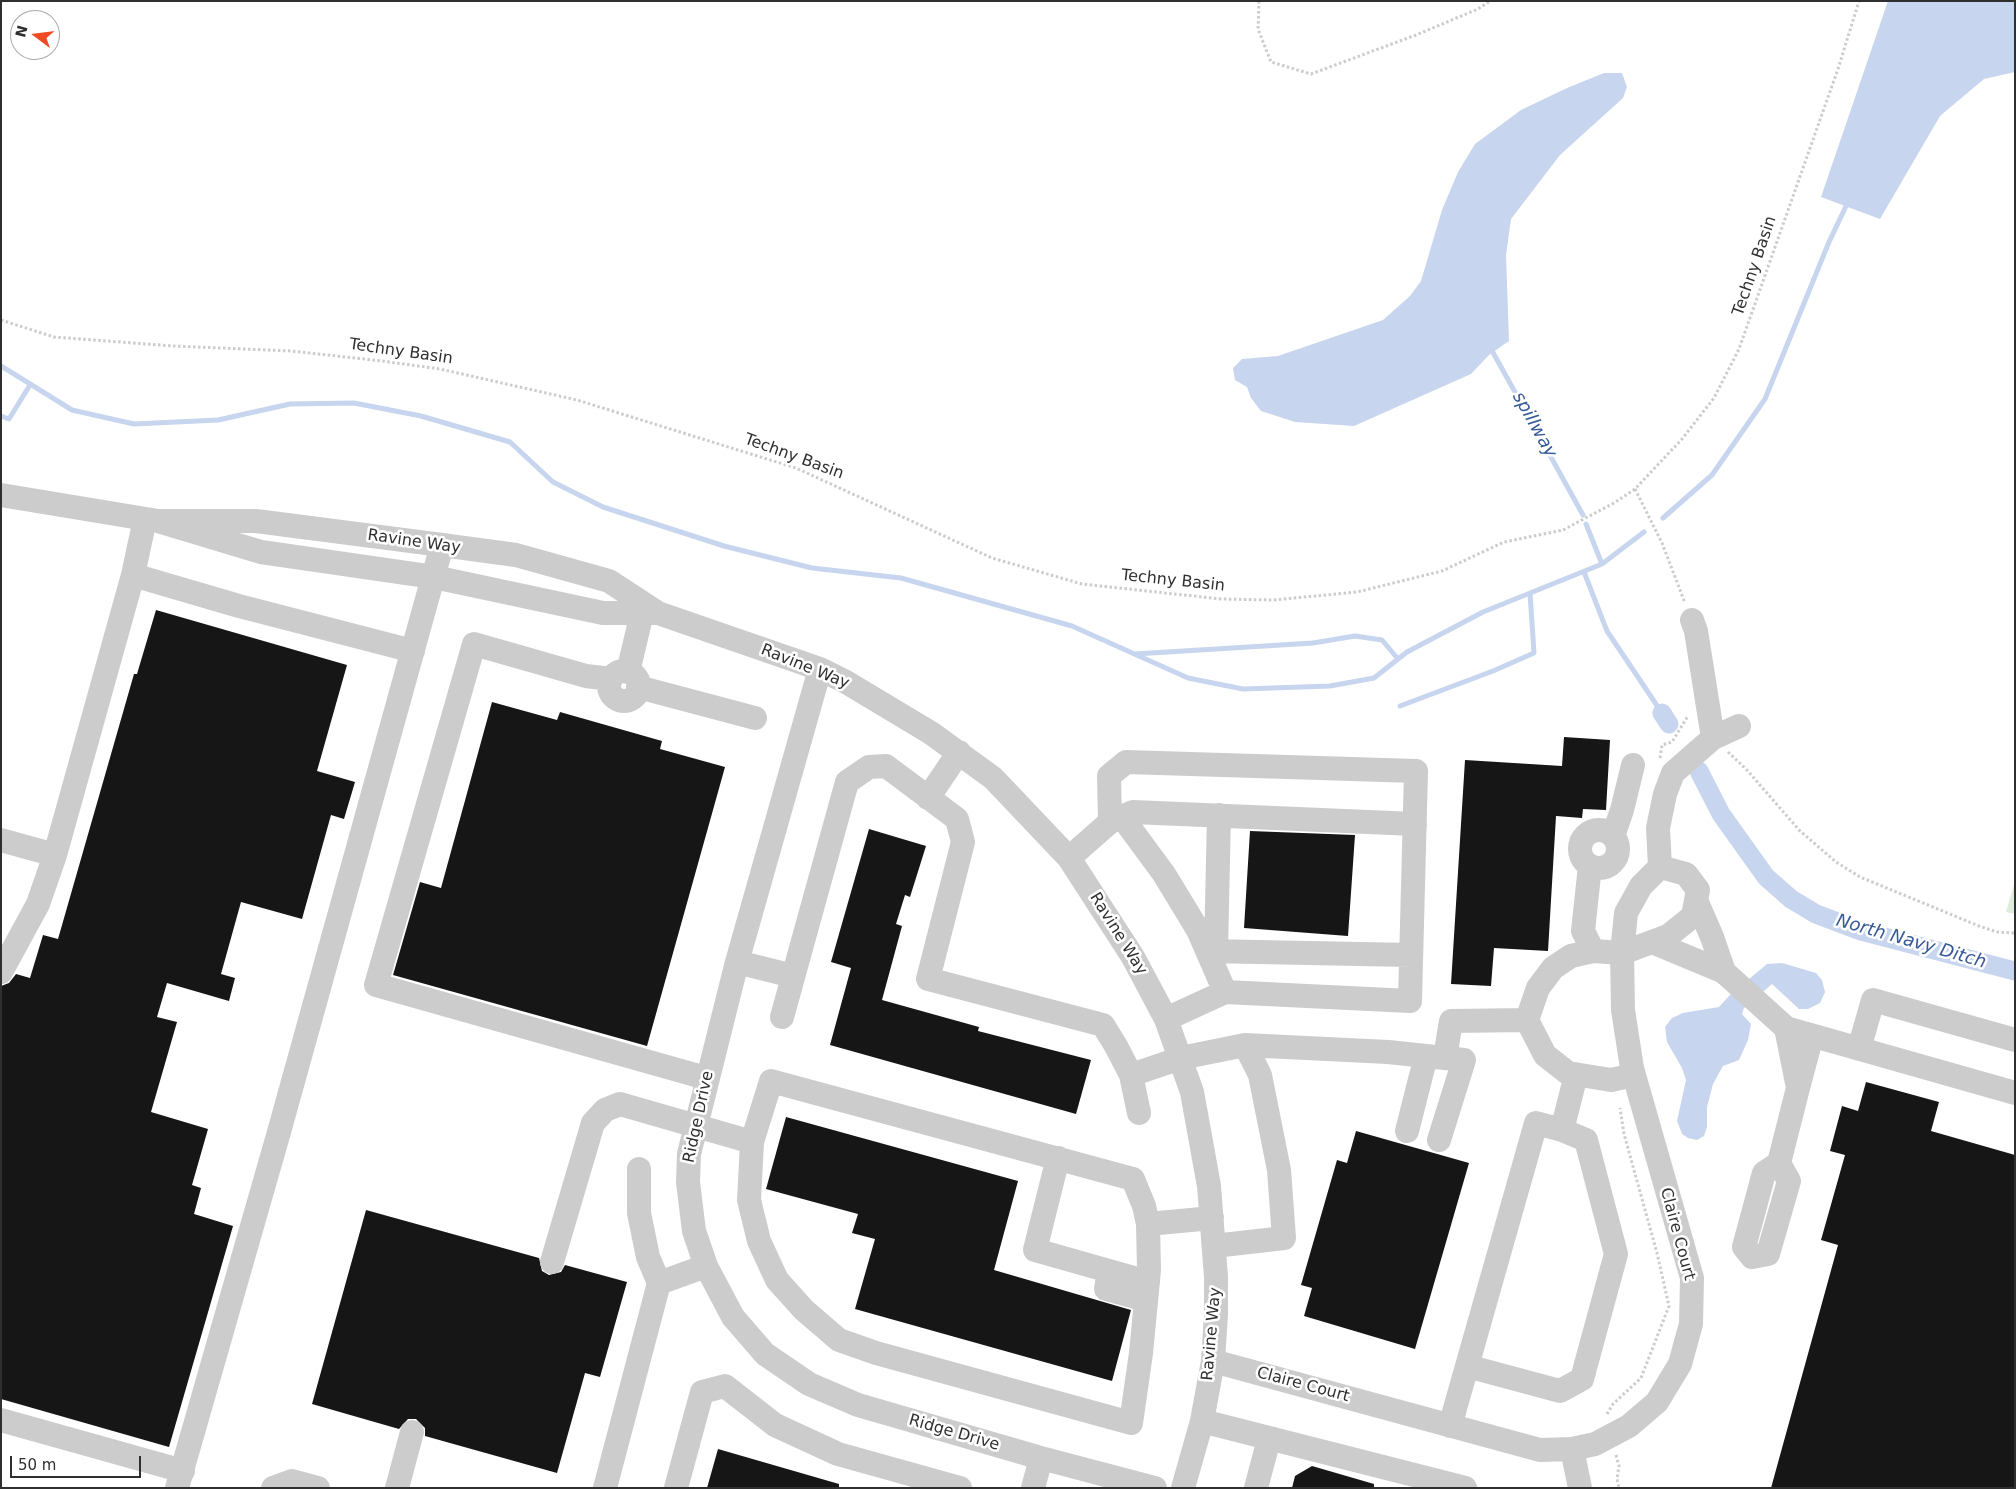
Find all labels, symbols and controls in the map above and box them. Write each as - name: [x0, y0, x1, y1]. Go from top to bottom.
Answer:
- north arrow: [10, 10, 60, 60]
- text: N: [12, 24, 31, 39]
- street label: Techny Basin: [1729, 214, 1781, 318]
- street label: Techny Basin: [348, 335, 454, 369]
- water label: spillway: [1507, 388, 1561, 462]
- street label: Techny Basin: [742, 430, 846, 484]
- street label: Ravine Way: [366, 526, 462, 558]
- street label: Techny Basin: [1120, 566, 1226, 596]
- street label: Ravine Way: [758, 641, 852, 693]
- street label: Ravine Way: [1085, 889, 1151, 979]
- water label: North Navy Ditch: [1834, 910, 1988, 974]
- street label: Ridge Drive: [680, 1069, 718, 1165]
- street label: Claire Court: [1655, 1186, 1699, 1282]
- street label: Ravine Way: [1198, 1287, 1226, 1381]
- street label: Claire Court: [1255, 1363, 1351, 1407]
- street label: Ridge Drive: [906, 1411, 1002, 1455]
- scale bar: [12, 1446, 144, 1478]
- text: 50 m: [18, 1456, 56, 1474]

